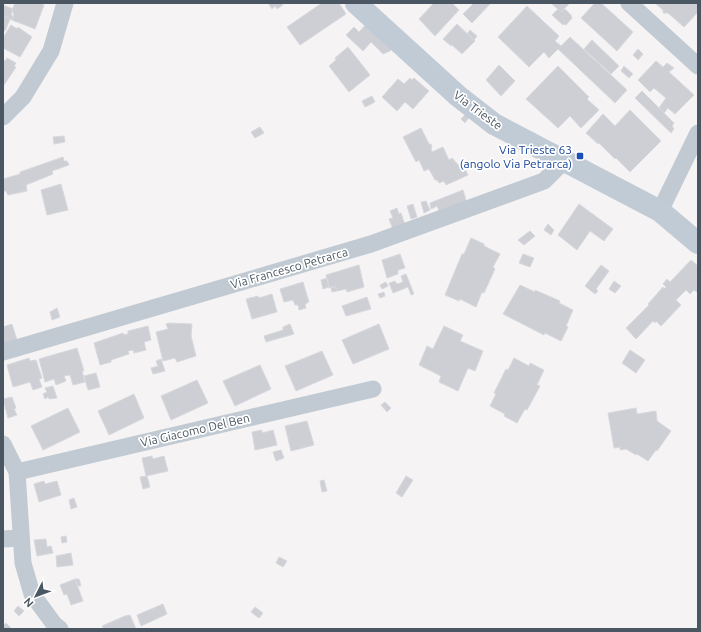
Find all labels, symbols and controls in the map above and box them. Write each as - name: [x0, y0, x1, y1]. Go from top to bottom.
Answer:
- street label: Via Trieste: [451, 88, 505, 132]
- place label: Via Trieste 63 (angolo Via Petrarca): [460, 143, 572, 171]
- marker: Via Trieste 63 (angolo Via Petrarca): [575, 151, 585, 161]
- street label: Via Francesco Petrarca: [229, 245, 349, 291]
- street label: Via Giacomo Del Ben: [139, 411, 251, 449]
- north arrow: [16, 576, 56, 616]
- text: N: [21, 596, 36, 610]

